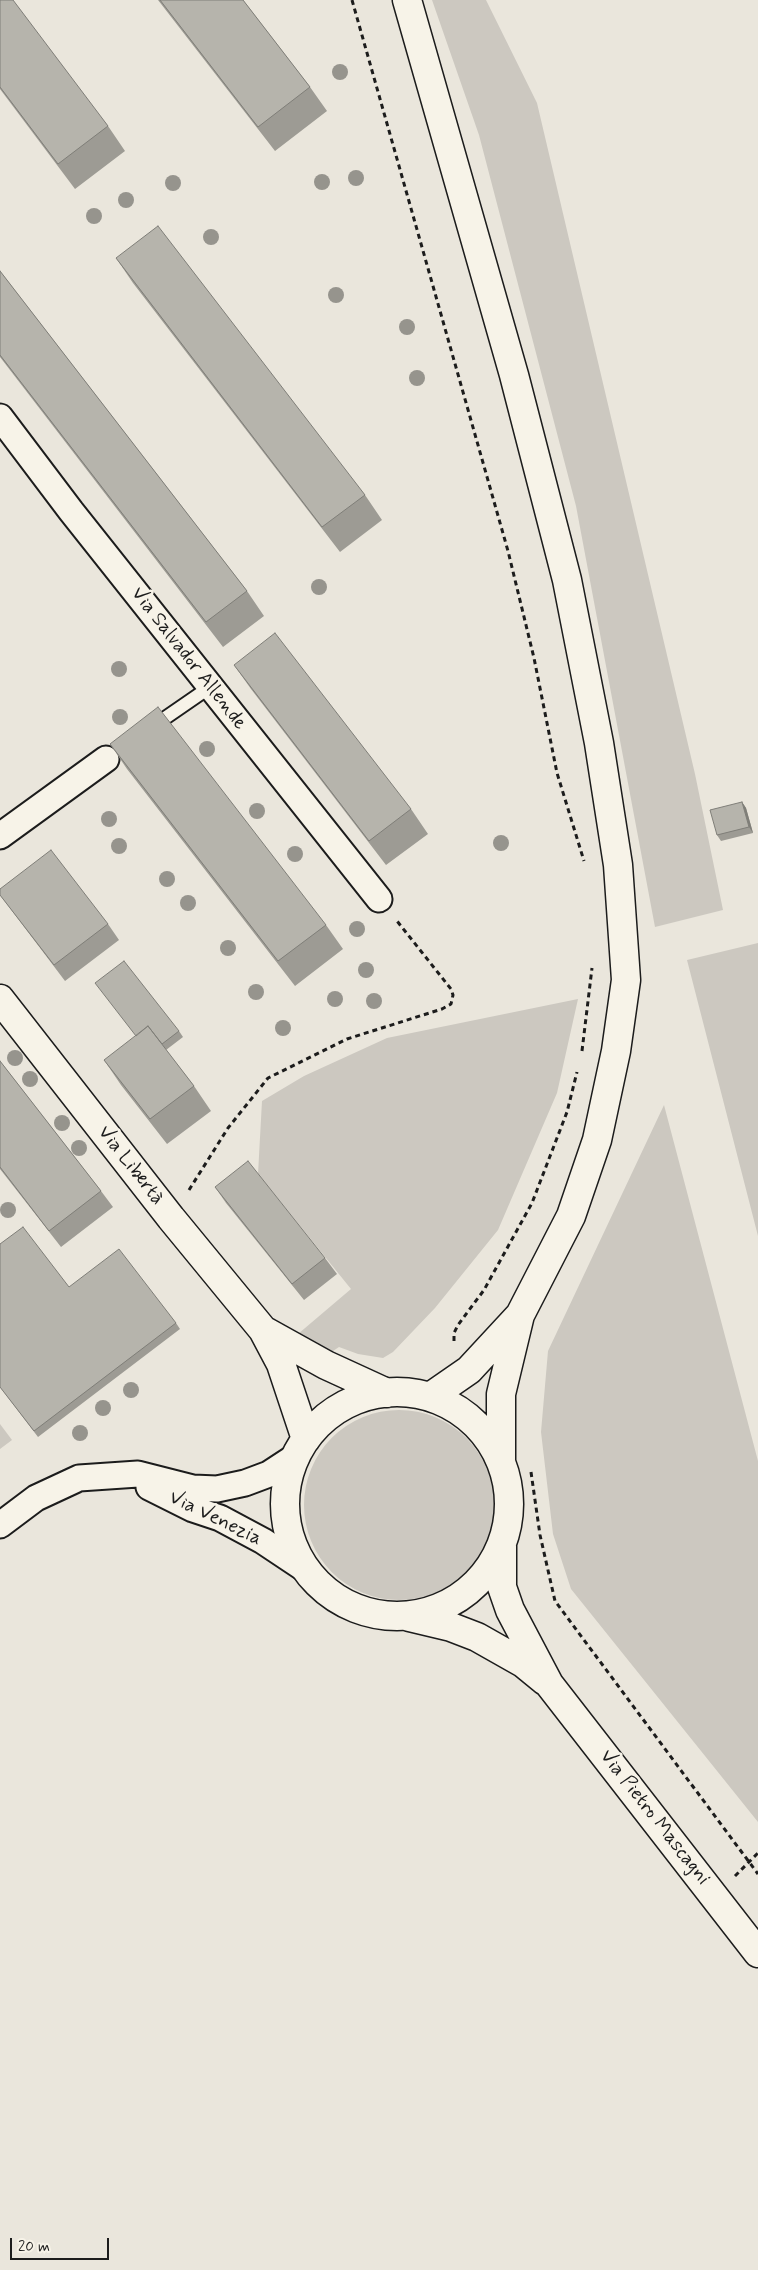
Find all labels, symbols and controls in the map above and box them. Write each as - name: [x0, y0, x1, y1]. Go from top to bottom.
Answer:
- street label: Via Salvador Allende: [125, 583, 251, 735]
- street label: Via Libertà: [92, 1122, 168, 1210]
- street label: Via Venezia: [165, 1486, 265, 1552]
- street label: Via Pietro Mascagni: [594, 1745, 714, 1891]
- scale bar: [12, 2228, 111, 2260]
- text: 20 m: [18, 2237, 50, 2257]

